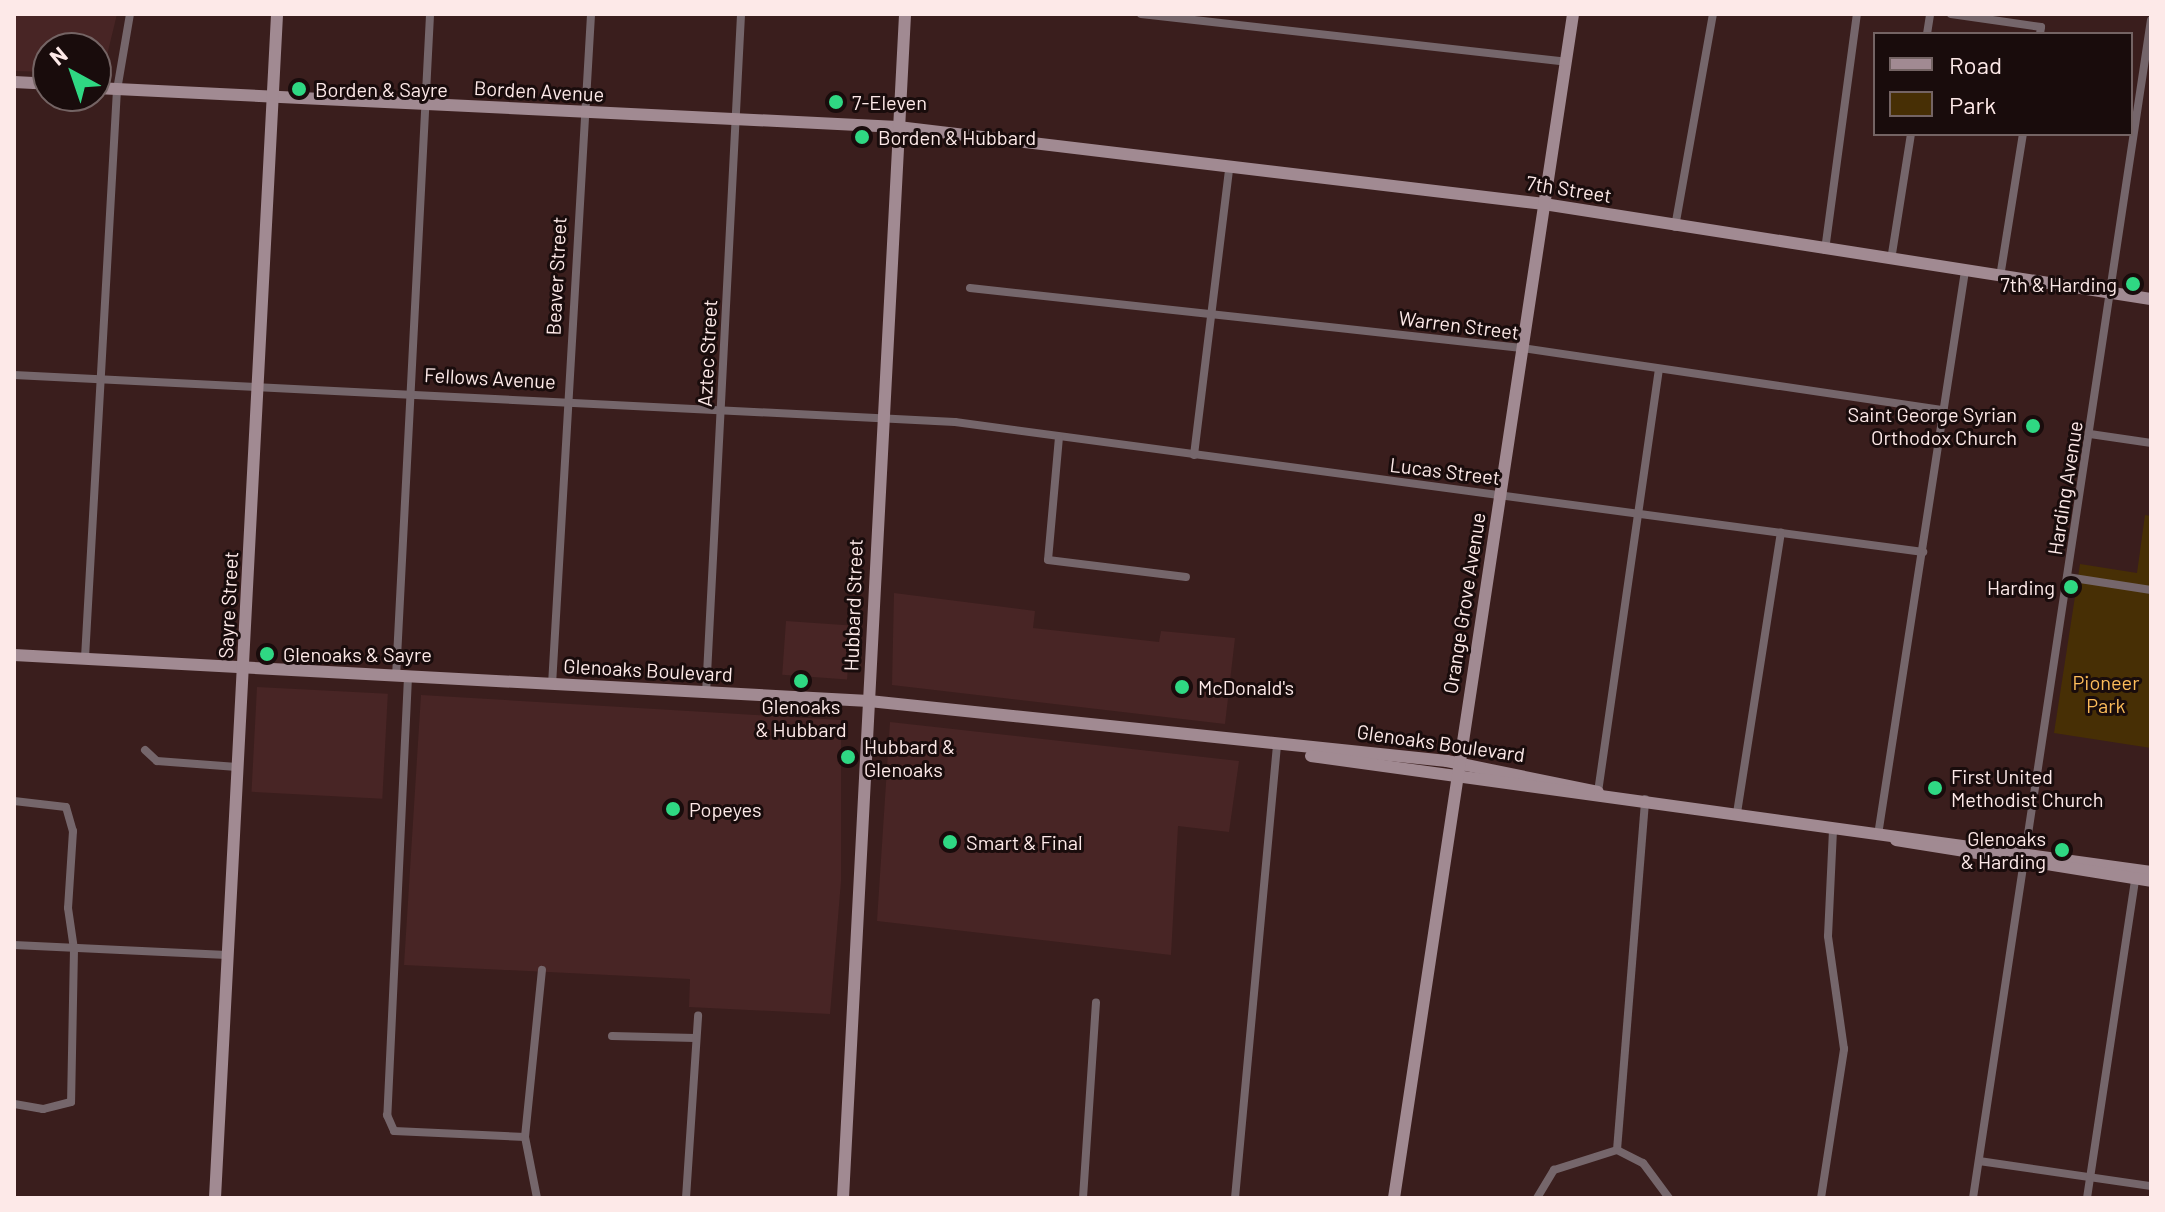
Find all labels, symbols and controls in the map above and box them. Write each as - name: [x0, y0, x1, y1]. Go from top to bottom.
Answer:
- north arrow: [32, 32, 112, 112]
- legend: [1873, 32, 2133, 136]
- text: N: [44, 40, 72, 70]
- text: Road: [1949, 50, 2002, 79]
- street label: Borden Avenue: [473, 76, 605, 106]
- place label: Borden & Sayre: [315, 77, 448, 101]
- marker: Borden & Sayre: [290, 80, 308, 98]
- place label: 7-Eleven: [852, 90, 927, 114]
- text: Park: [1949, 90, 1996, 119]
- marker: 7-Eleven: [827, 93, 845, 111]
- place label: Borden & Hubbard: [878, 125, 1036, 149]
- marker: Borden & Hubbard: [853, 128, 871, 146]
- street label: 7th Street: [1525, 170, 1613, 208]
- street label: Beaver Street: [541, 216, 571, 336]
- place label: 7th & Harding: [2000, 272, 2117, 296]
- marker: 7th & Harding: [2124, 275, 2142, 293]
- street label: Aztec Street: [692, 299, 722, 407]
- street label: Warren Street: [1397, 306, 1521, 344]
- street label: Fellows Avenue: [424, 363, 556, 393]
- place label: Saint George Syrian Orthodox Church: [1848, 402, 2017, 449]
- marker: Saint George Syrian Orthodox Church: [2024, 417, 2042, 435]
- street label: Harding Avenue: [2043, 419, 2087, 557]
- street label: Lucas Street: [1388, 452, 1502, 490]
- street label: Orange Grove Avenue: [1438, 511, 1490, 695]
- street label: Hubbard Street: [839, 538, 867, 672]
- street label: Sayre Street: [213, 551, 243, 659]
- place label: Harding: [1987, 575, 2055, 599]
- marker: Harding: [2062, 578, 2080, 596]
- place label: Glenoaks & Sayre: [283, 642, 432, 666]
- marker: Glenoaks & Sayre: [258, 645, 276, 663]
- street label: Glenoaks Boulevard: [563, 654, 733, 686]
- park label: Pioneer Park: [2072, 670, 2140, 717]
- marker: Glenoaks & Hubbard: [792, 672, 810, 690]
- place label: McDonald's: [1198, 675, 1294, 699]
- marker: McDonald's: [1173, 678, 1191, 696]
- place label: Glenoaks & Hubbard: [755, 694, 847, 741]
- street label: Glenoaks Boulevard: [1355, 719, 1527, 767]
- place label: Hubbard & Glenoaks: [864, 734, 955, 781]
- marker: Hubbard & Glenoaks: [839, 748, 857, 766]
- place label: First United Methodist Church: [1951, 764, 2104, 811]
- marker: First United Methodist Church: [1926, 779, 1944, 797]
- place label: Popeyes: [689, 797, 762, 821]
- marker: Popeyes: [664, 800, 682, 818]
- place label: Glenoaks & Harding: [1961, 826, 2046, 873]
- place label: Smart & Final: [966, 830, 1082, 854]
- marker: Smart & Final: [941, 833, 959, 851]
- marker: Glenoaks & Harding: [2053, 841, 2071, 859]

